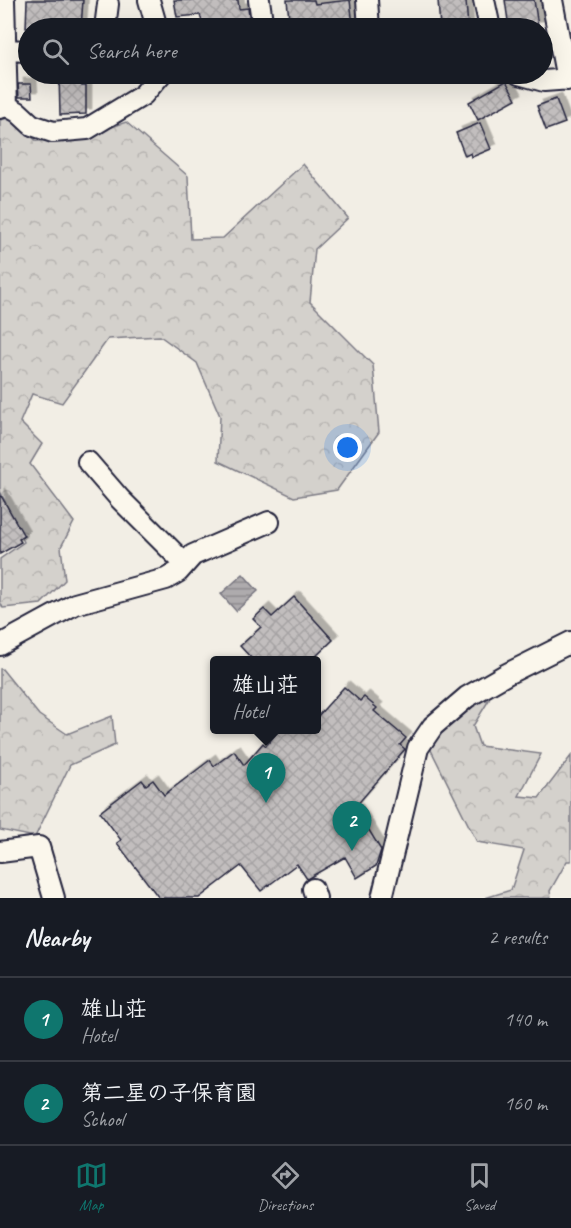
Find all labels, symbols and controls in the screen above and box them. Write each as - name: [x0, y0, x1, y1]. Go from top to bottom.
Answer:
- search box: [18, 18, 553, 84]
- icon: search: [39, 35, 72, 68]
- text: Search here: [87, 37, 177, 65]
- your location: [333, 433, 362, 462]
- popup: [210, 656, 321, 734]
- text: 雄山荘: [232, 671, 299, 699]
- text: Hotel: [232, 699, 267, 724]
- pin: 1: [246, 754, 286, 803]
- pin: 2: [332, 802, 372, 851]
- text: Nearby: [24, 921, 89, 954]
- text: 2 results: [488, 925, 547, 950]
- text: 雄山荘: [81, 995, 147, 1023]
- text: 1: [39, 1007, 48, 1032]
- text: 140 m: [504, 1007, 547, 1032]
- text: Hotel: [81, 1023, 116, 1048]
- text: 第二星の子保育園: [81, 1079, 257, 1107]
- text: 2: [39, 1091, 48, 1116]
- text: 160 m: [504, 1091, 547, 1116]
- text: School: [81, 1107, 124, 1132]
- tab: Map: [75, 1159, 108, 1215]
- tab: Directions: [258, 1159, 313, 1215]
- tab: Saved: [463, 1159, 496, 1215]

